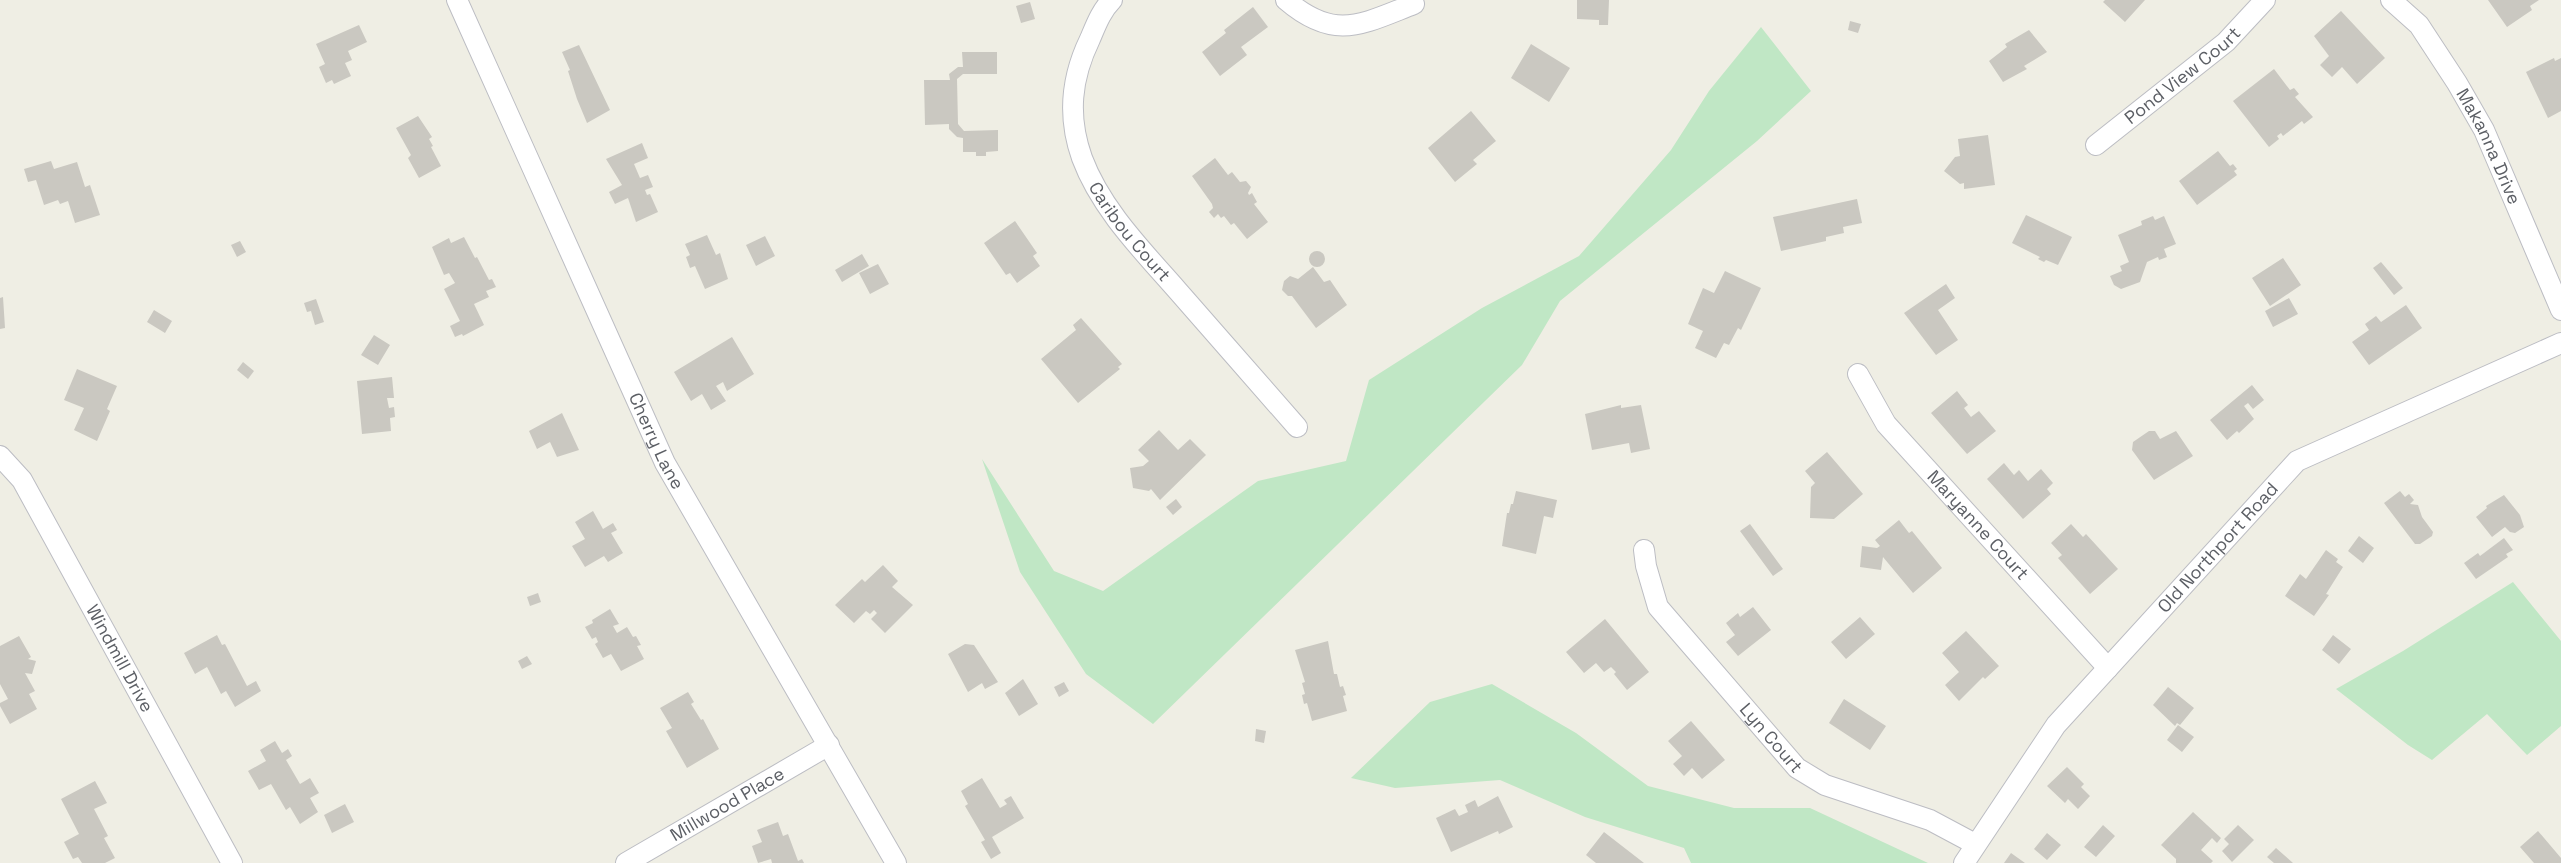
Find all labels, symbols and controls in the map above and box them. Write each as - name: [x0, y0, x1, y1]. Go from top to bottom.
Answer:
- street label: Pond View Court: [2120, 22, 2245, 129]
- street label: Makanna Drive: [2452, 84, 2526, 208]
- street label: Caribou Court: [1084, 178, 1176, 286]
- street label: Cherry Lane: [624, 389, 690, 493]
- street label: Maryanne Court: [1923, 465, 2034, 584]
- street label: Old Northport Road: [2152, 477, 2283, 617]
- street label: Windmill Drive: [81, 600, 159, 716]
- street label: Lyn Court: [1735, 698, 1808, 778]
- street label: Millwood Place: [666, 762, 788, 846]

